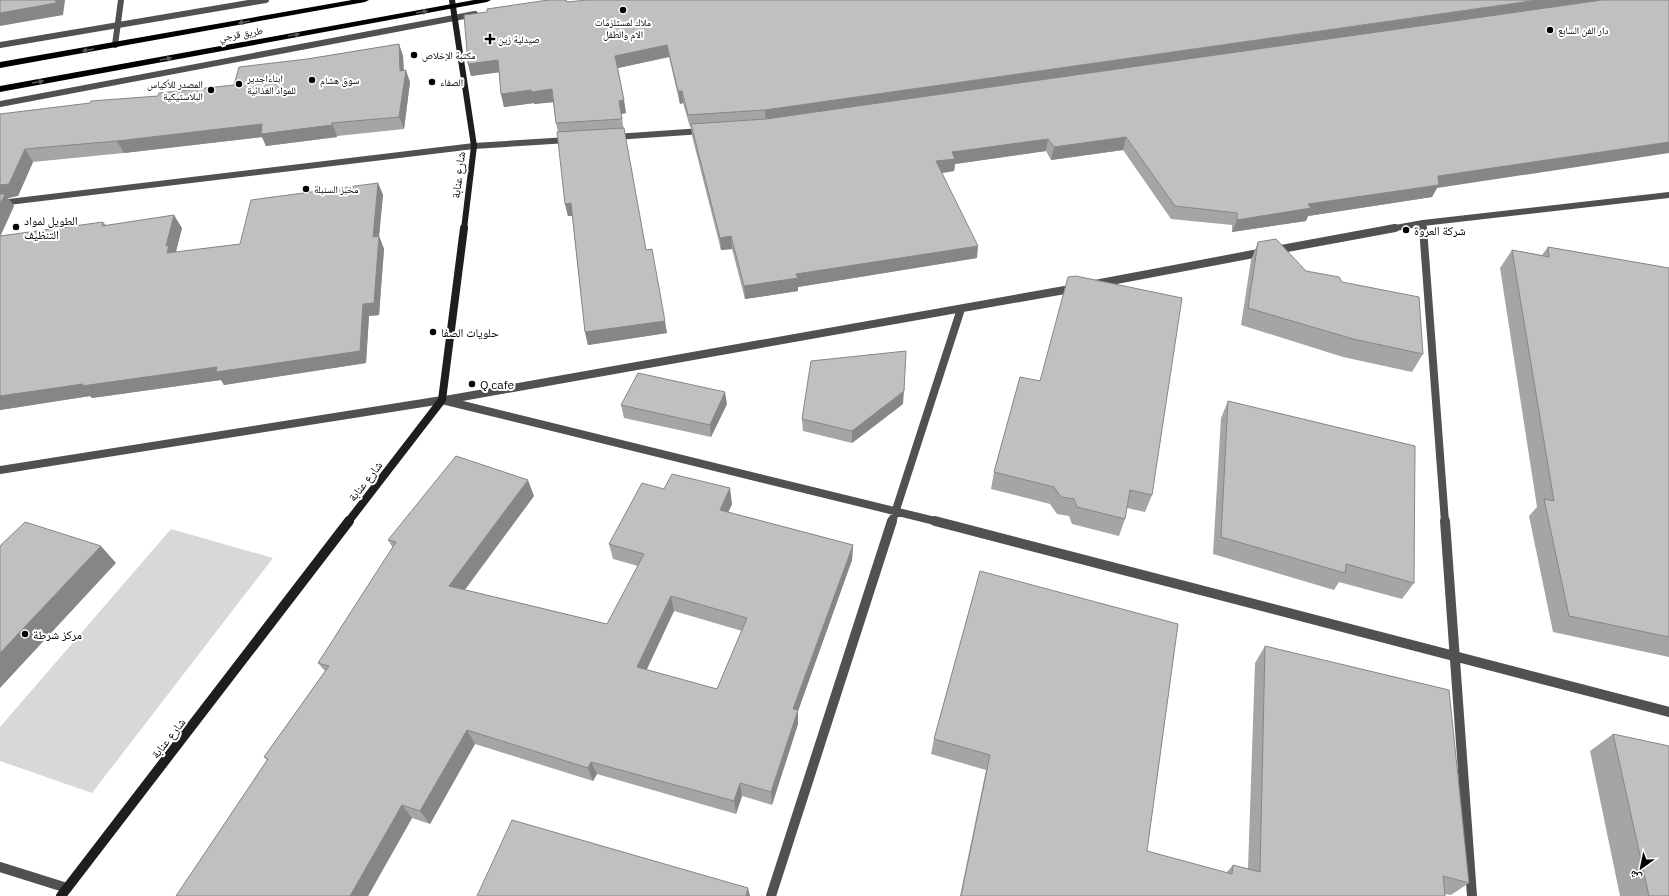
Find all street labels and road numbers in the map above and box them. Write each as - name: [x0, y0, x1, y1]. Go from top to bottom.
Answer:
- street label: طريق قرجي: [218, 24, 265, 46]
- street label: شارع عنابة: [448, 151, 469, 199]
- street label: شارع عنابة: [345, 458, 386, 505]
- street label: شارع عنابة: [148, 715, 189, 762]

